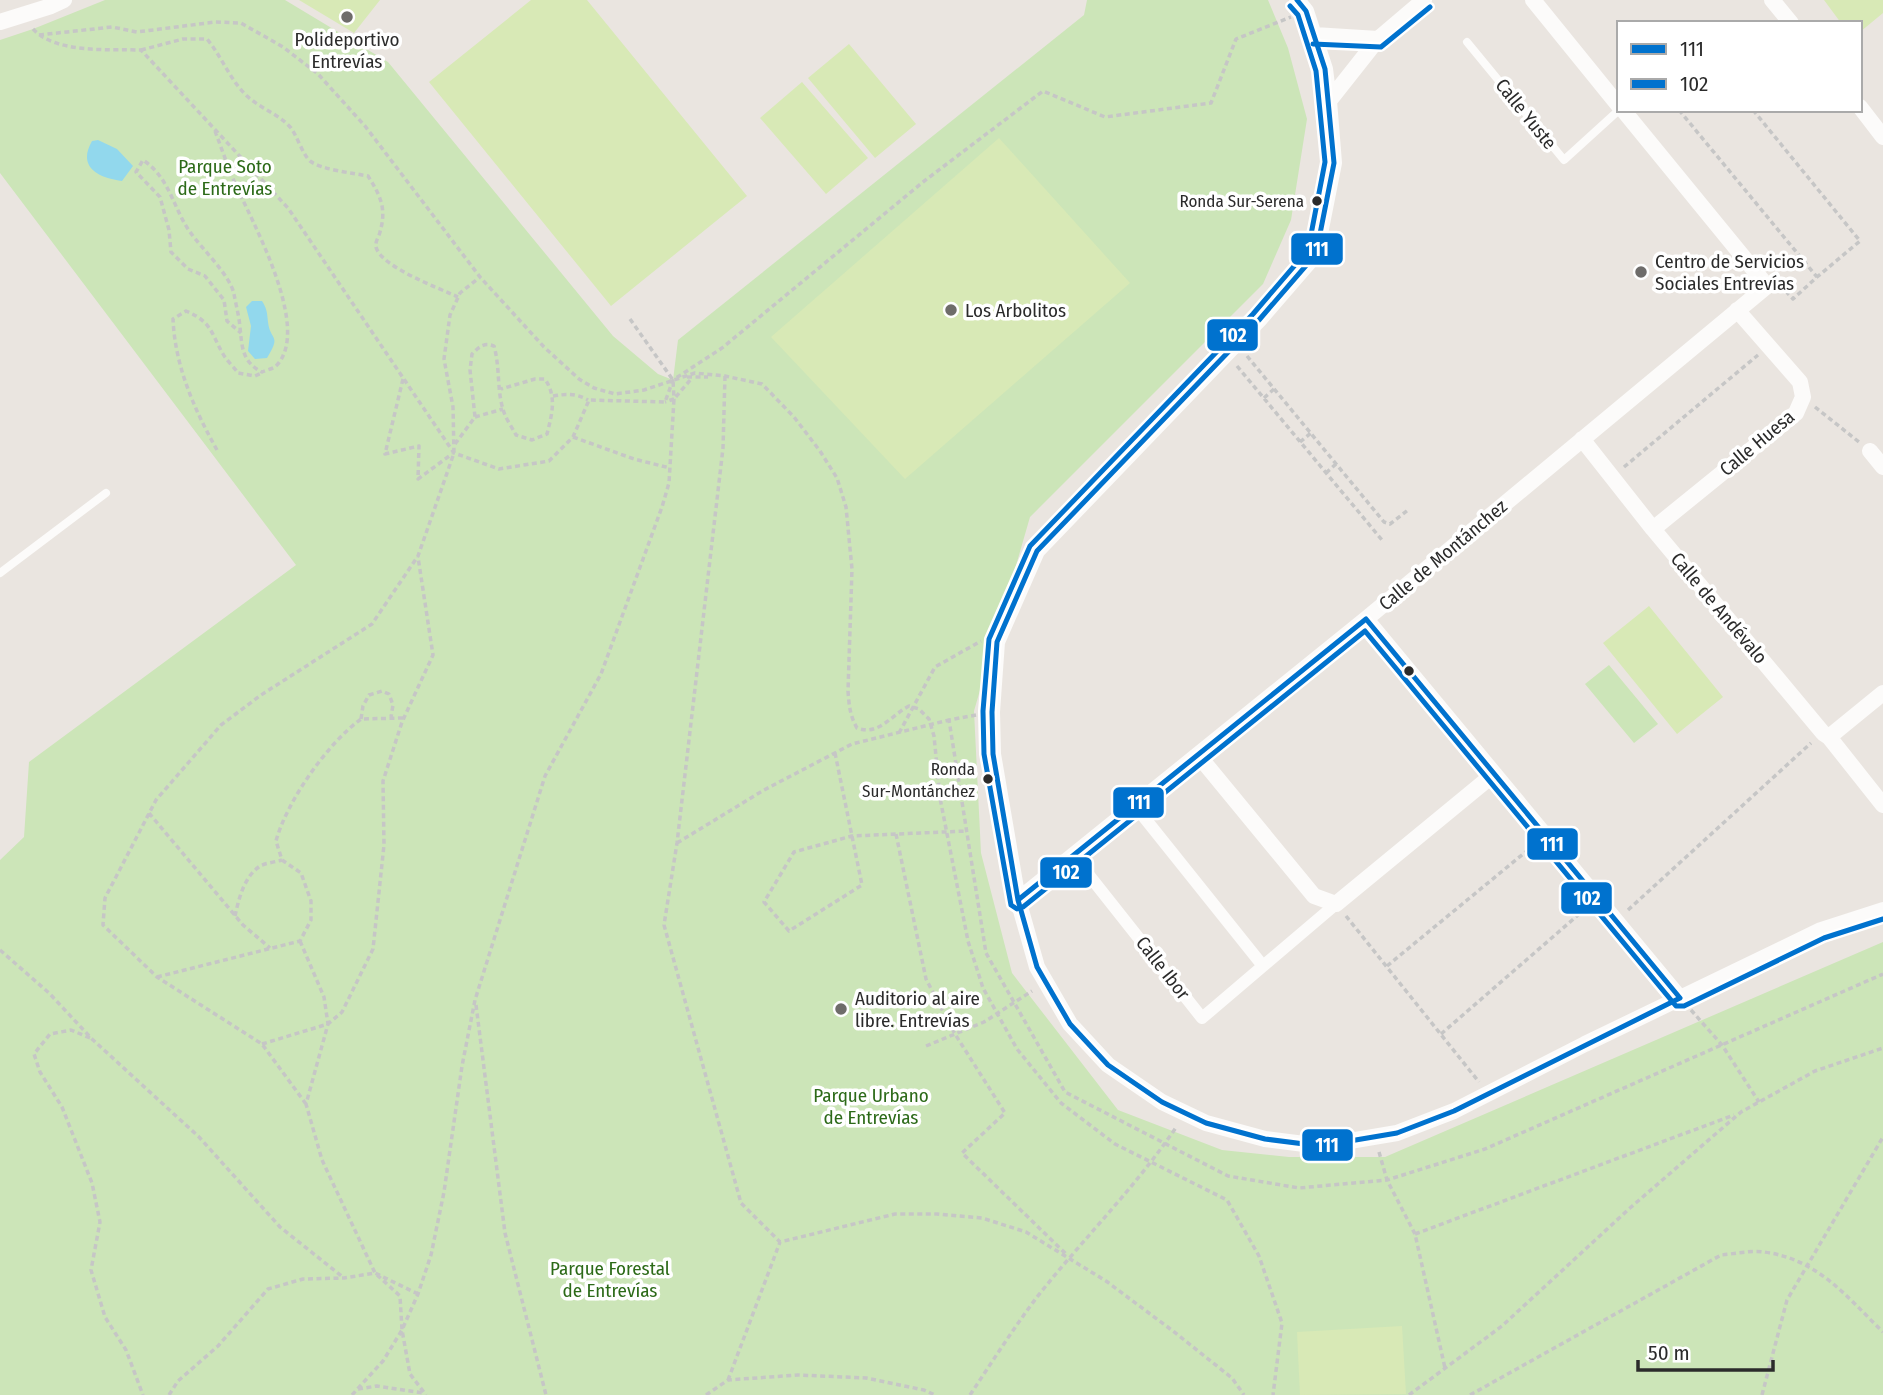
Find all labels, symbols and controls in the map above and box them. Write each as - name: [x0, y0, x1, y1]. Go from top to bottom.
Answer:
- marker: Polideportivo Entrevías: [339, 9, 355, 25]
- legend: [1617, 21, 1862, 112]
- place label: Polideportivo Entrevías: [295, 28, 399, 73]
- text: 111: [1680, 36, 1704, 62]
- text: 102: [1680, 71, 1708, 97]
- street label: Calle Yuste: [1491, 74, 1561, 154]
- park label: Parque Soto de Entrevías: [178, 155, 272, 200]
- place label: Ronda Sur-Serena: [1179, 191, 1304, 212]
- marker: Ronda Sur-Serena: [1310, 194, 1324, 208]
- line badge: 111: [1290, 232, 1344, 266]
- text: 111: [1305, 238, 1329, 261]
- place label: Centro de Servicios Sociales Entrevías: [1655, 250, 1804, 295]
- marker: Centro de Servicios Sociales Entrevías: [1633, 264, 1649, 280]
- place label: Los Arbolitos: [965, 299, 1066, 322]
- marker: Los Arbolitos: [943, 302, 959, 318]
- line badge: 102: [1206, 318, 1259, 352]
- text: 102: [1219, 324, 1247, 347]
- street label: Calle Huesa: [1715, 405, 1799, 481]
- street label: Calle de Montánchez: [1374, 494, 1512, 615]
- street label: Calle de Andévalo: [1666, 548, 1772, 668]
- unlabelled marker: [1402, 664, 1416, 678]
- place label: Ronda Sur-Montánchez: [862, 759, 975, 802]
- marker: Ronda Sur-Montánchez: [981, 772, 995, 786]
- line badge: 111: [1112, 786, 1165, 819]
- text: 111: [1127, 791, 1151, 814]
- line badge: 111: [1526, 827, 1579, 861]
- text: 111: [1540, 833, 1564, 856]
- line badge: 102: [1039, 856, 1093, 889]
- text: 102: [1052, 861, 1080, 884]
- line badge: 102: [1560, 881, 1613, 915]
- text: 102: [1573, 887, 1601, 910]
- street label: Calle Ibor: [1131, 932, 1195, 1005]
- place label: Auditorio al aire libre. Entrevías: [855, 987, 980, 1032]
- marker: Auditorio al aire libre. Entrevías: [833, 1001, 849, 1017]
- park label: Parque Urbano de Entrevías: [813, 1084, 929, 1129]
- line badge: 111: [1301, 1128, 1354, 1162]
- text: 111: [1315, 1134, 1339, 1157]
- park label: Parque Forestal de Entrevías: [550, 1257, 670, 1302]
- scale bar: [1638, 1328, 1773, 1372]
- text: 50 m: [1648, 1340, 1690, 1366]

